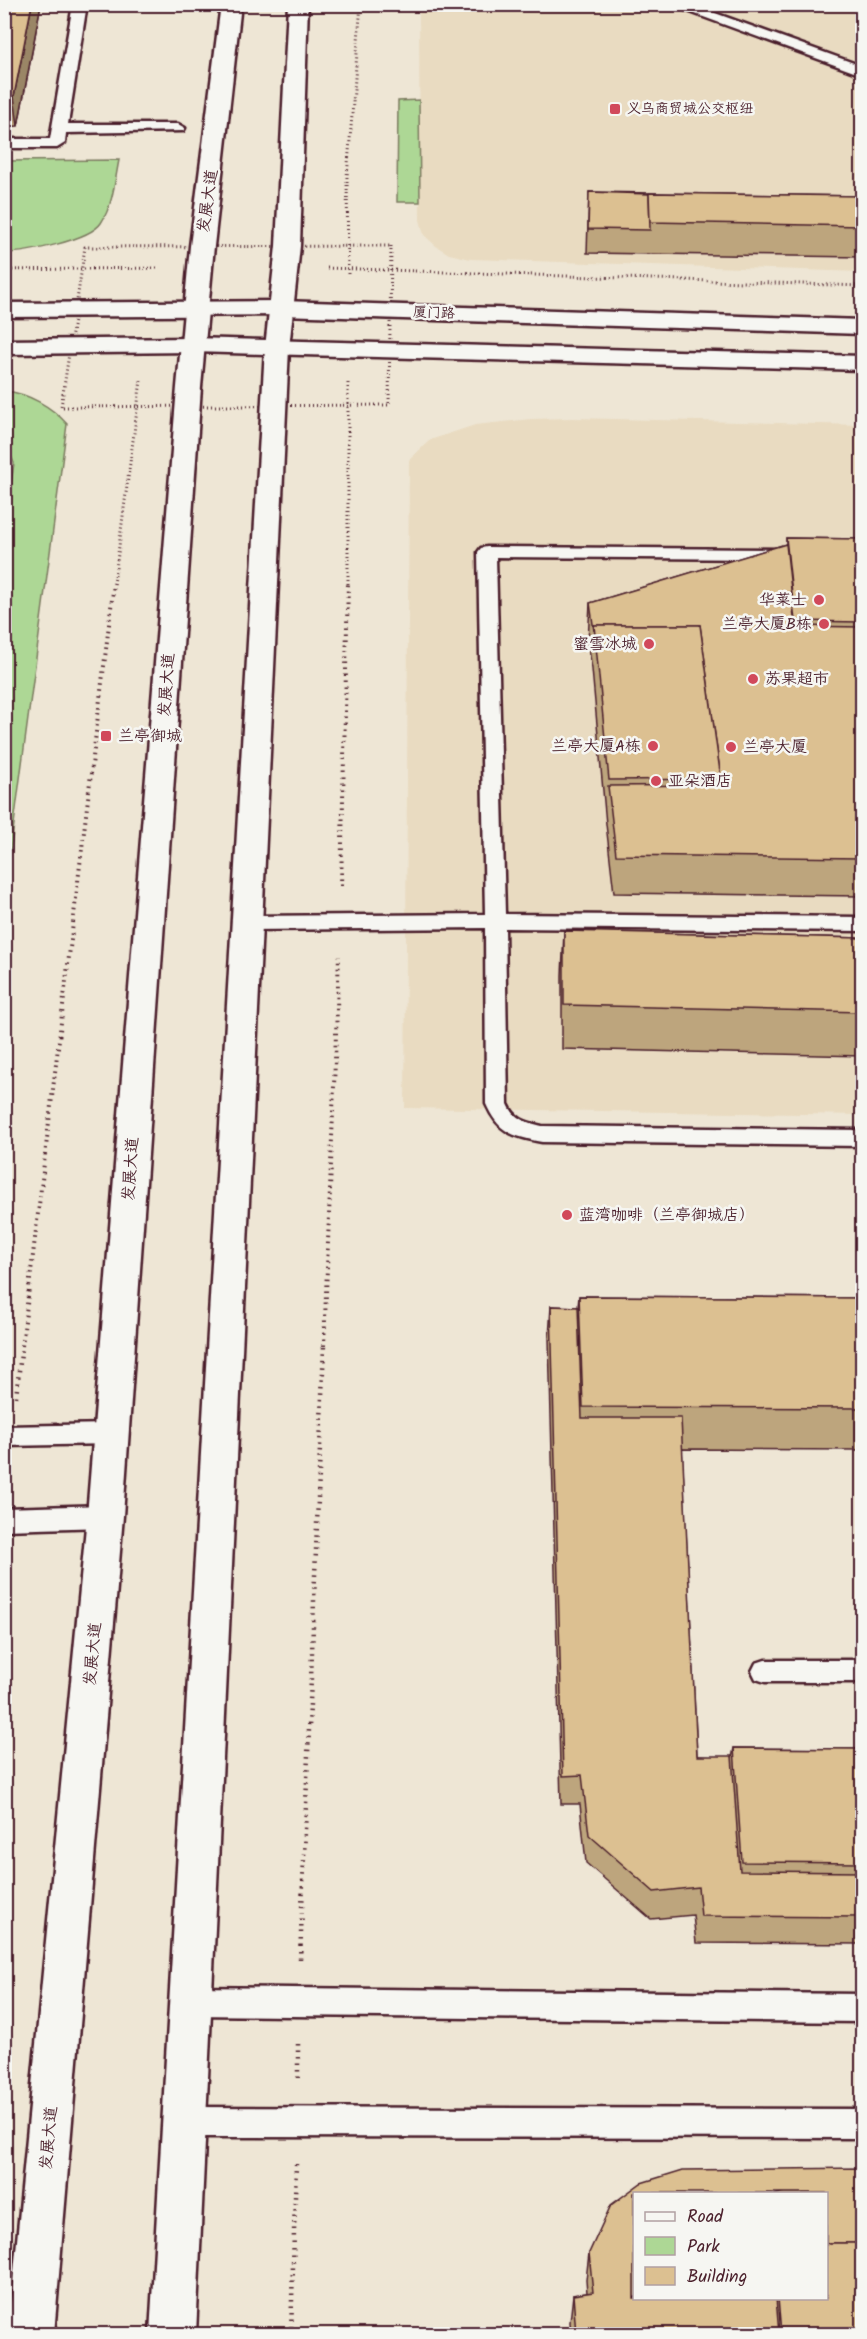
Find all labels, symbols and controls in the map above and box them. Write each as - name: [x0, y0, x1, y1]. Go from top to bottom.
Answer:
- place label: 义乌商贸城公交枢纽: [627, 98, 753, 120]
- marker: 义乌商贸城公交枢纽: [608, 102, 622, 116]
- street label: 发展大道: [191, 168, 225, 234]
- street label: 厦门路: [413, 301, 455, 325]
- place label: 华莱士: [759, 588, 807, 613]
- marker: 华莱士: [812, 593, 826, 607]
- place label: 兰亭大厦B栋: [722, 612, 812, 637]
- marker: 兰亭大厦B栋: [817, 617, 831, 631]
- place label: 蜜雪冰城: [573, 632, 637, 657]
- marker: 蜜雪冰城: [642, 637, 656, 651]
- street label: 发展大道: [152, 652, 182, 718]
- place label: 苏果超市: [765, 667, 829, 692]
- marker: 苏果超市: [746, 672, 760, 686]
- place label: 兰亭御城: [118, 724, 182, 749]
- marker: 兰亭御城: [99, 729, 113, 743]
- place label: 兰亭大厦A栋: [551, 734, 641, 759]
- place label: 兰亭大厦: [743, 735, 807, 760]
- marker: 兰亭大厦A栋: [646, 739, 660, 753]
- marker: 兰亭大厦: [724, 740, 738, 754]
- place label: 亚朵酒店: [668, 769, 732, 794]
- marker: 亚朵酒店: [649, 774, 663, 788]
- street label: 发展大道: [116, 1136, 146, 1202]
- place label: 蓝湾咖啡（兰亭御城店）: [579, 1203, 755, 1228]
- marker: 蓝湾咖啡（兰亭御城店）: [560, 1208, 574, 1222]
- street label: 发展大道: [78, 1621, 108, 1687]
- street label: 发展大道: [34, 2105, 64, 2171]
- legend: [633, 2192, 828, 2300]
- text: Road: [687, 2203, 724, 2232]
- text: Park: [687, 2233, 720, 2262]
- text: Building: [687, 2263, 747, 2292]

